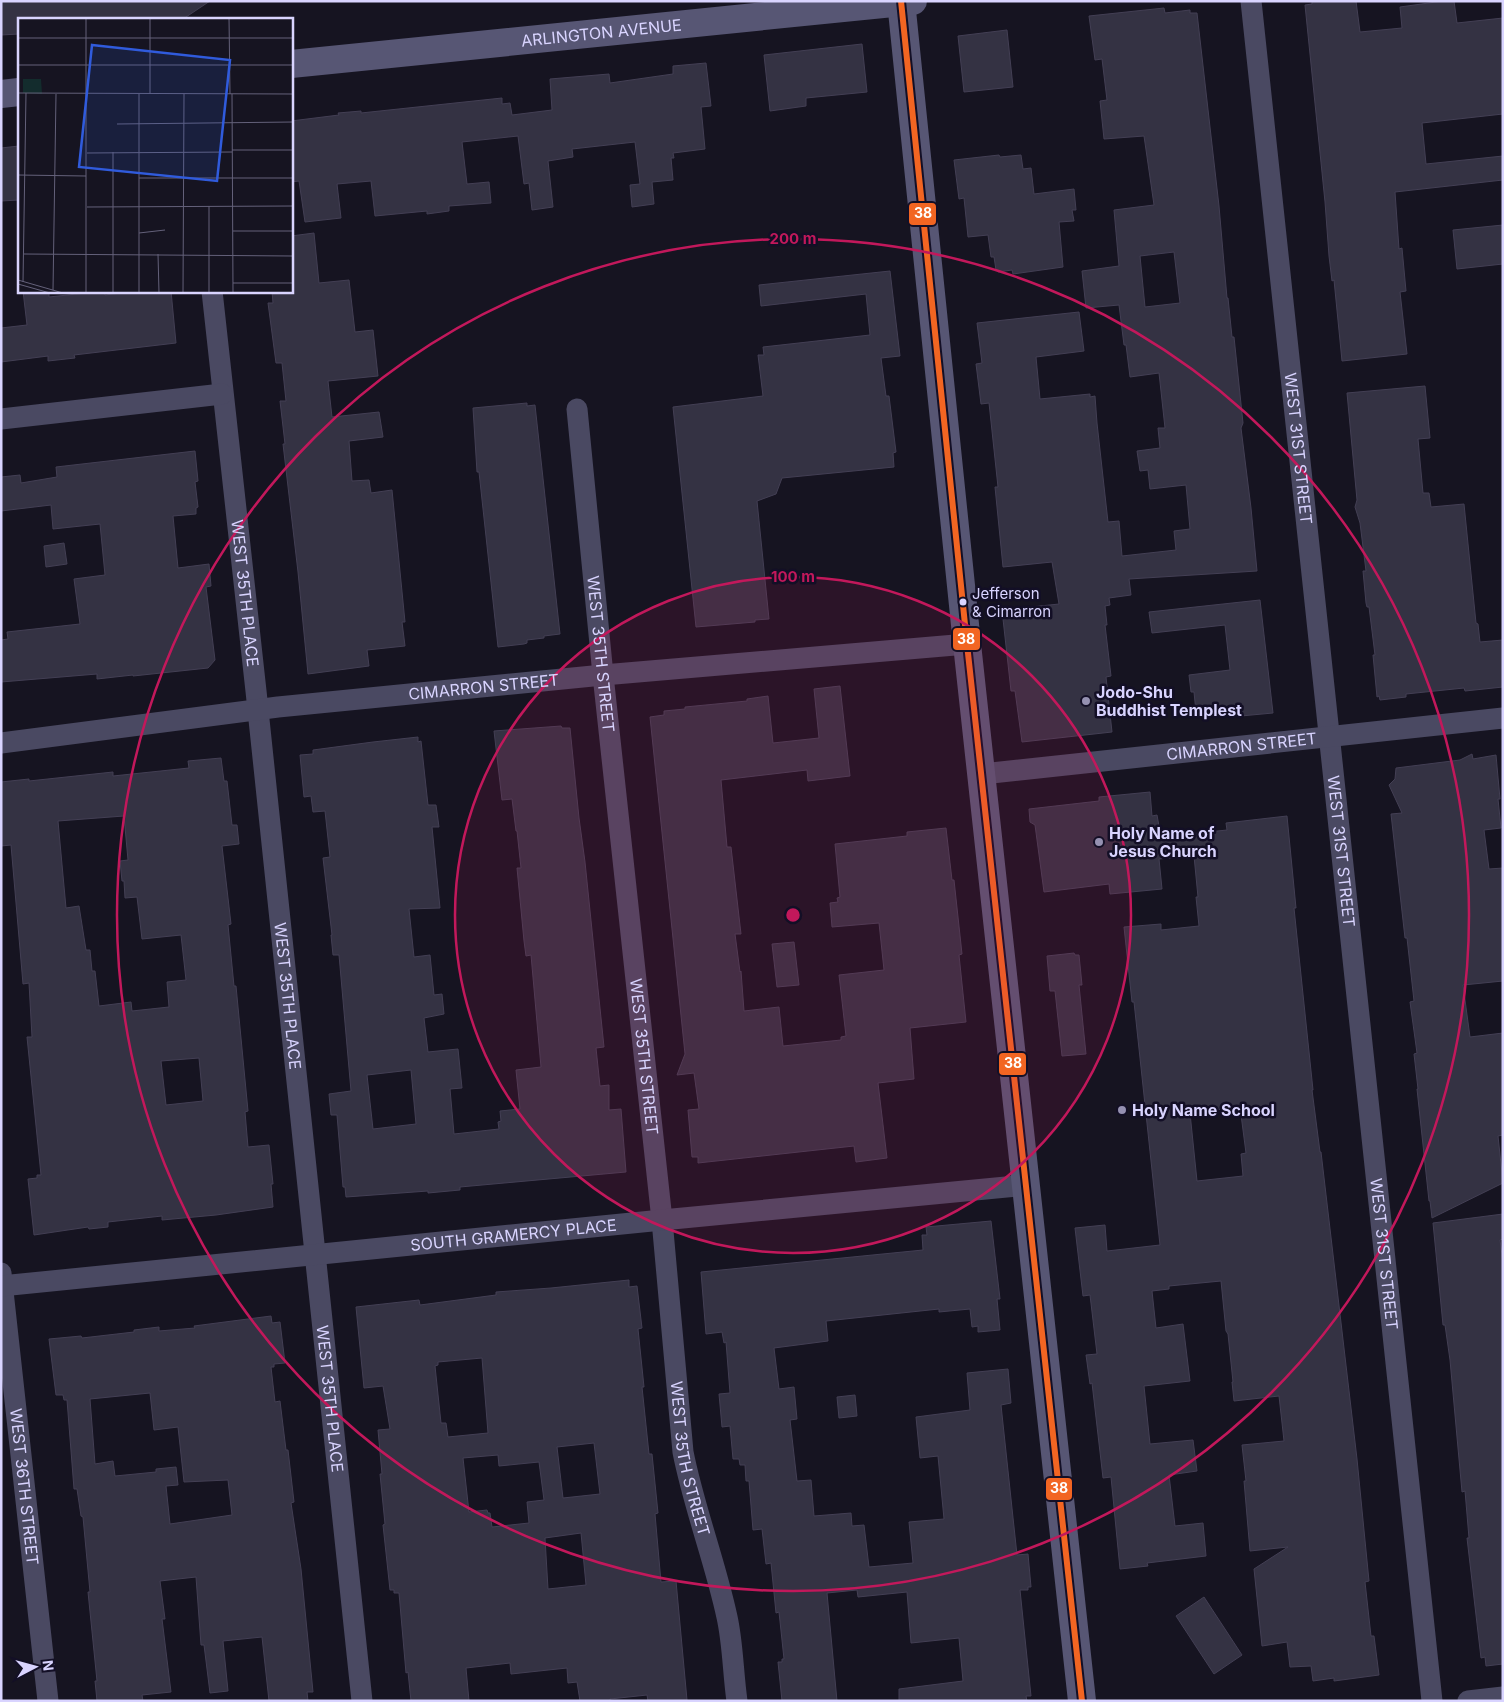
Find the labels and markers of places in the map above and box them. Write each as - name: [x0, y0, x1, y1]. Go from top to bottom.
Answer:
- place label: Jefferson & Cimarron: [972, 584, 1051, 621]
- marker: Jefferson & Cimarron: [958, 597, 968, 607]
- place label: Jodo-Shu Buddhist Templest: [1096, 682, 1242, 720]
- marker: Jodo-Shu Buddhist Templest: [1080, 695, 1092, 707]
- place label: Holy Name of Jesus Church: [1109, 823, 1217, 861]
- marker: Holy Name of Jesus Church: [1093, 836, 1105, 848]
- centre of rings: [784, 906, 802, 924]
- place label: Holy Name School: [1132, 1100, 1275, 1120]
- marker: Holy Name School: [1116, 1104, 1128, 1116]

